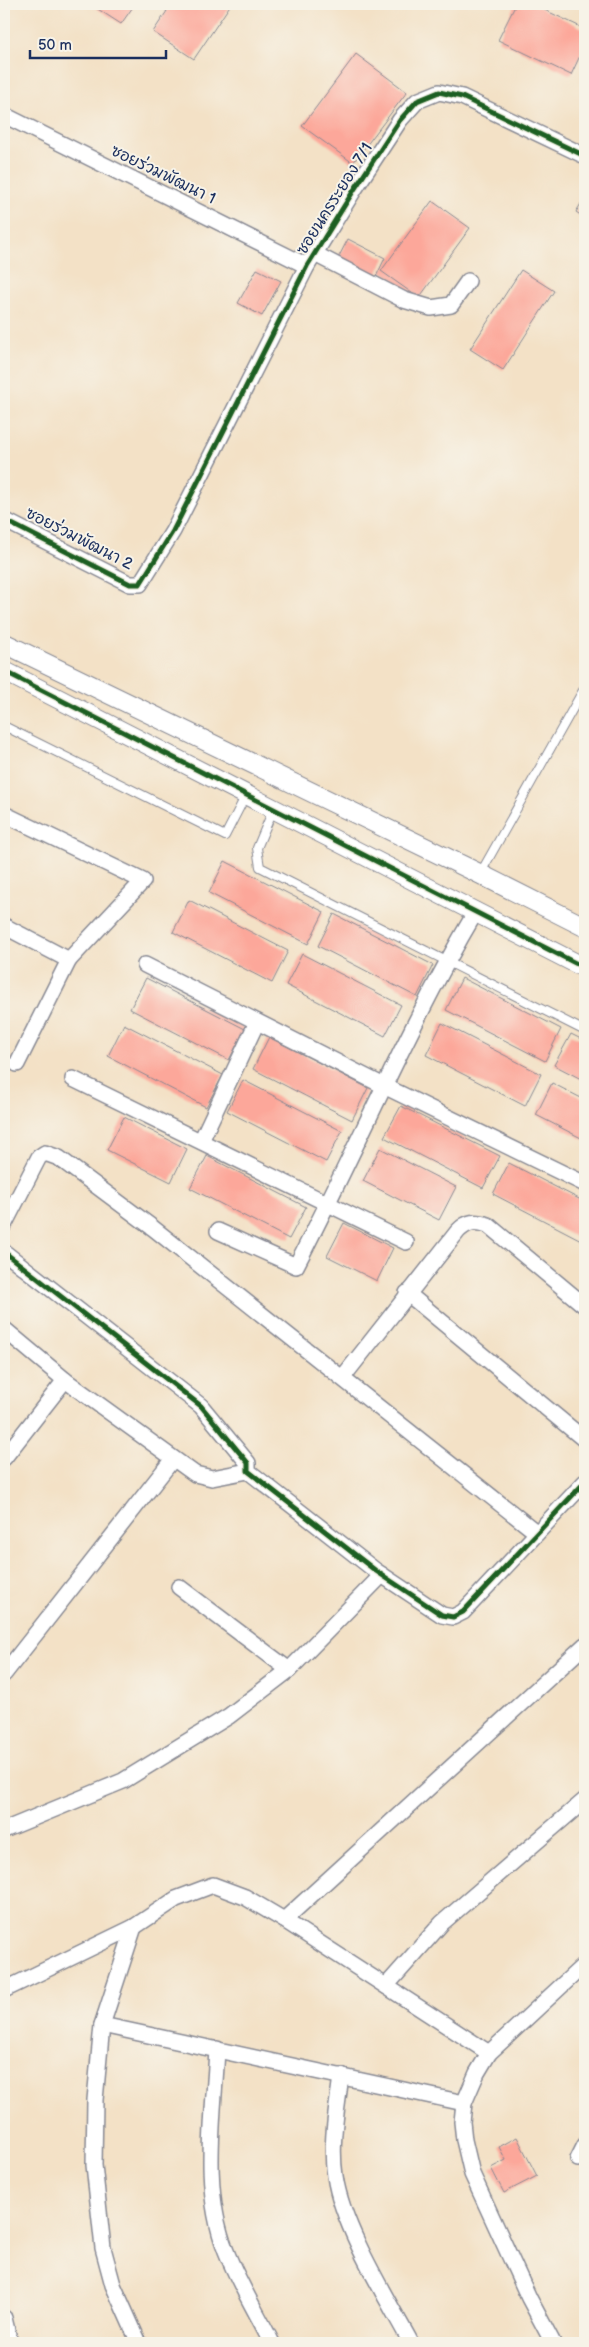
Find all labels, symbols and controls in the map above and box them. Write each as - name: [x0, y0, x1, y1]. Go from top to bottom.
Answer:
- scale bar: [30, 28, 166, 60]
- text: 50 m: [38, 36, 72, 55]
- street label: ซอยร่วมพัฒนา 1: [107, 139, 220, 209]
- street label: ซอยนครระยอง 7/1: [293, 140, 377, 258]
- street label: ซอยร่วมพัฒนา 2: [22, 501, 138, 574]

